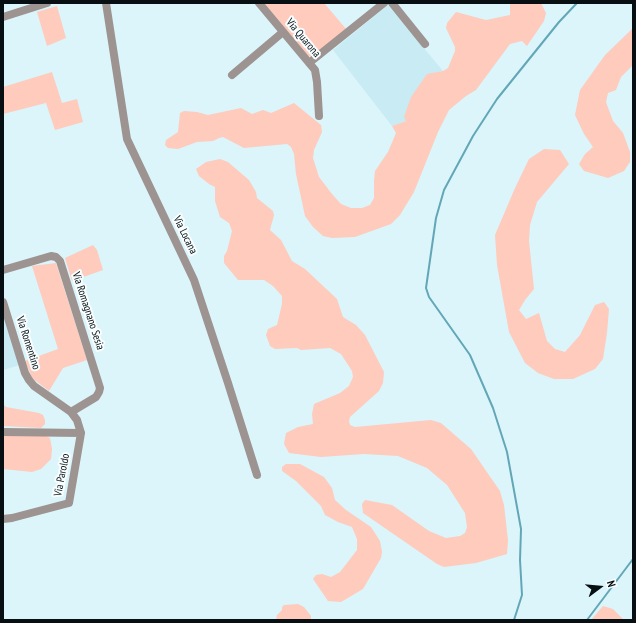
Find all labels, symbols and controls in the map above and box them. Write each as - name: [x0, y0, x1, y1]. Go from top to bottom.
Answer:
- street label: Via Quarona: [283, 16, 323, 60]
- street label: Via Locana: [170, 214, 200, 256]
- street label: Via Romagnano Sesia: [69, 270, 107, 352]
- street label: Via Romentino: [13, 315, 43, 371]
- street label: Via Paroldo: [51, 453, 73, 497]
- north arrow: [580, 567, 620, 607]
- text: N: [604, 579, 619, 588]

